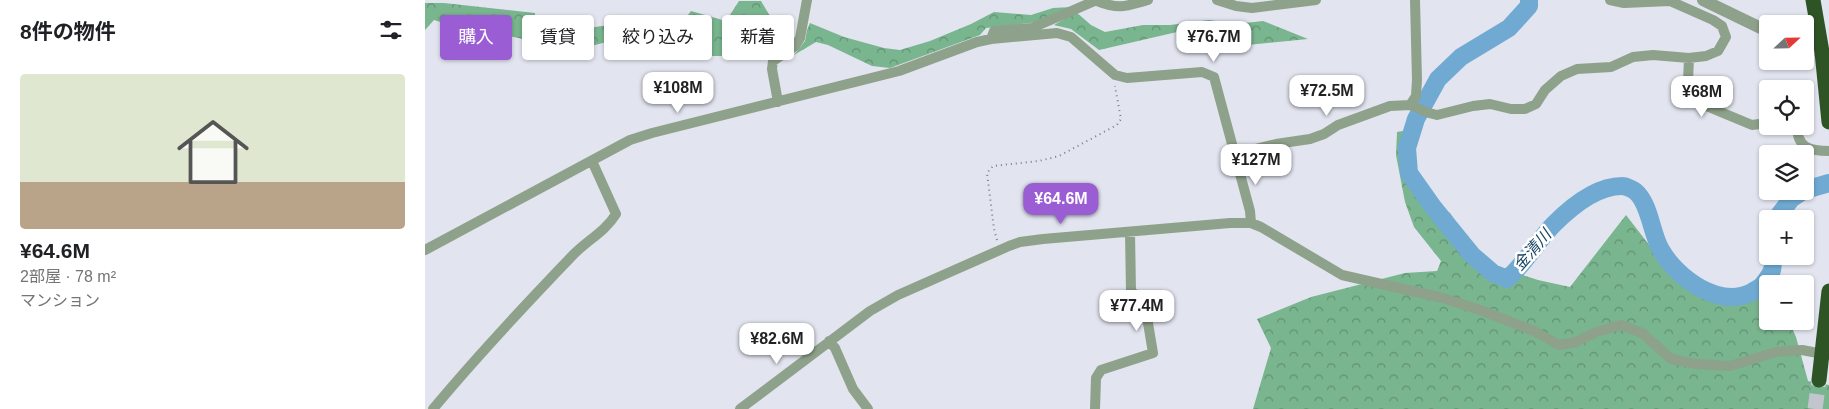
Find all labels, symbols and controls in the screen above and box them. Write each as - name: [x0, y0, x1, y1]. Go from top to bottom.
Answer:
- chip: 購入: [440, 15, 512, 60]
- chip: 賃貸: [522, 15, 594, 60]
- chip: 絞り込み: [604, 15, 712, 60]
- chip: 新着: [722, 15, 794, 60]
- north arrow: [1759, 15, 1814, 70]
- map controls: [1759, 15, 1814, 330]
- icon: filters: [377, 16, 405, 44]
- text: 8件の物件: [20, 20, 116, 43]
- pin: ¥76.7M: [1173, 20, 1255, 63]
- text: ¥76.7M: [1187, 28, 1241, 45]
- pin: ¥108M: [643, 72, 713, 114]
- pin: ¥72.5M: [1286, 74, 1368, 117]
- pin: ¥68M: [1672, 76, 1732, 118]
- text: ¥108M: [654, 79, 702, 96]
- button: locate: [1759, 80, 1814, 135]
- text: ¥72.5M: [1300, 82, 1354, 99]
- text: ¥68M: [1682, 83, 1722, 100]
- icon: home: [168, 107, 258, 197]
- pin: ¥127M: [1221, 144, 1291, 186]
- button: layers: [1759, 145, 1814, 200]
- text: ¥127M: [1232, 151, 1280, 168]
- pin: ¥64.6M: [1020, 182, 1102, 225]
- text: ¥64.6M: [1034, 190, 1088, 207]
- button: +: [1759, 210, 1814, 265]
- water label: 金清川: [1510, 225, 1555, 274]
- text: ¥64.6M: [20, 239, 90, 262]
- text: 2部屋 · 78 m²: [20, 268, 116, 285]
- button: −: [1759, 275, 1814, 330]
- pin: ¥77.4M: [1096, 290, 1178, 332]
- text: マンション: [20, 292, 100, 309]
- text: ¥77.4M: [1110, 297, 1164, 314]
- pin: ¥82.6M: [736, 322, 818, 365]
- text: ¥82.6M: [750, 330, 804, 347]

